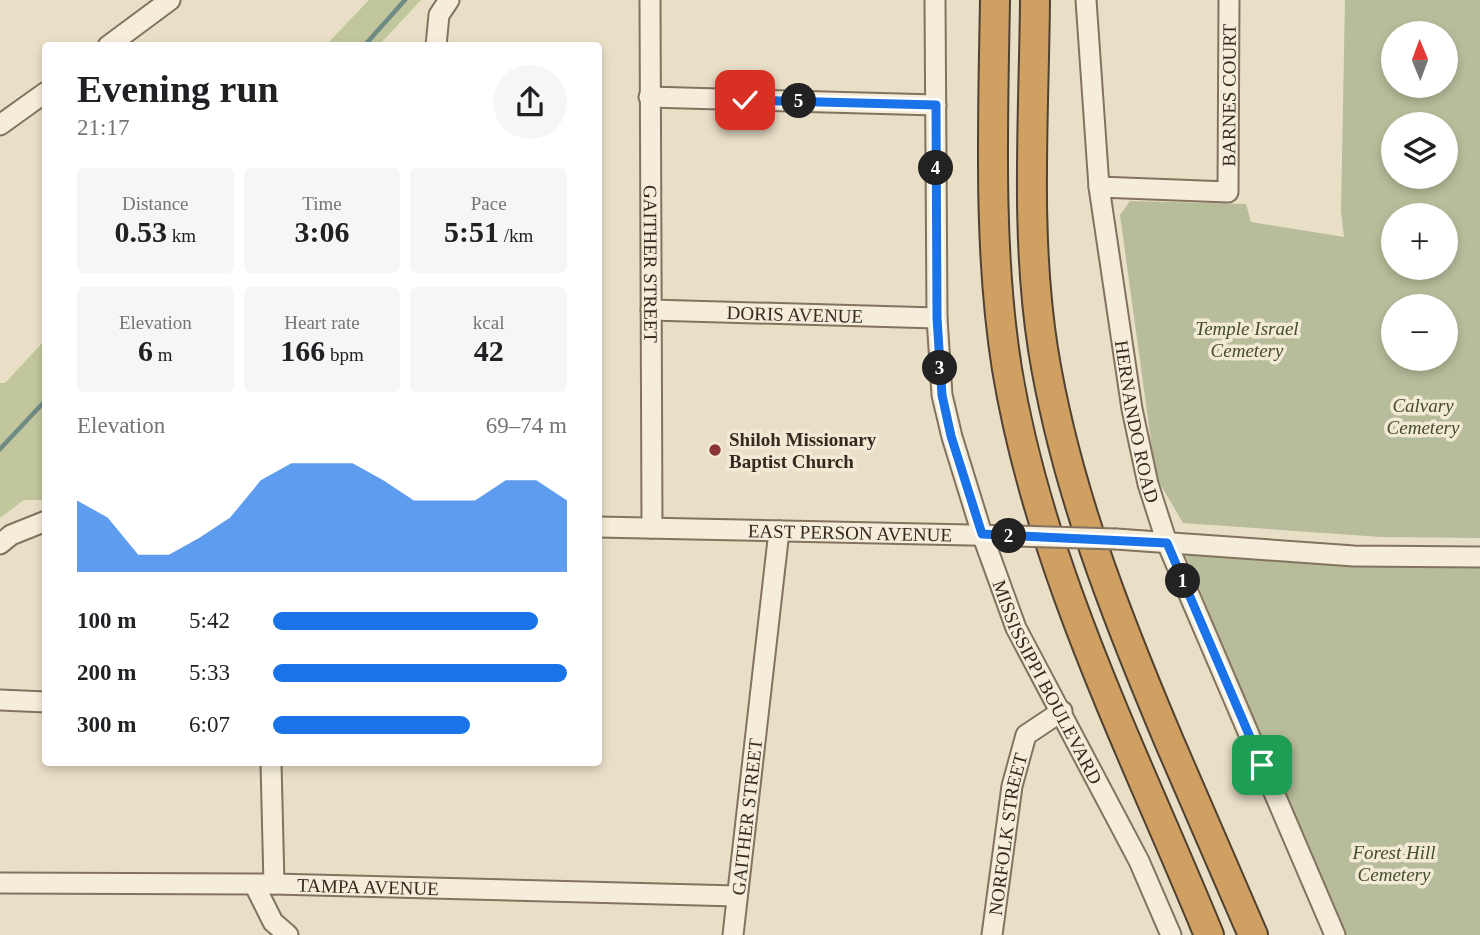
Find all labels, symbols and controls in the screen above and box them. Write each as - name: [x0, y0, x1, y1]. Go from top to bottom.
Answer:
- north arrow: [1381, 21, 1458, 98]
- map controls: [1381, 21, 1458, 371]
- street label: BARNES COURT: [1218, 23, 1239, 167]
- button: share: [493, 65, 567, 139]
- text: Evening run: [77, 68, 279, 110]
- pin: [715, 70, 775, 130]
- icon: check: [726, 81, 764, 119]
- pin: 5: [782, 84, 816, 119]
- text: 5: [794, 90, 803, 111]
- button: layers: [1381, 112, 1458, 189]
- text: 21:17: [77, 115, 129, 140]
- pin: 4: [918, 150, 954, 186]
- text: 4: [931, 157, 940, 178]
- street label: GAITHER STREET: [640, 185, 662, 343]
- text: Distance: [122, 193, 189, 214]
- text: Time: [302, 193, 342, 214]
- text: Pace: [471, 193, 507, 214]
- button: +: [1381, 203, 1458, 280]
- text: 0.53: [115, 215, 167, 248]
- text: 3:06: [294, 215, 349, 248]
- text: 5:51: [444, 215, 499, 248]
- text: km: [167, 225, 196, 246]
- text: /km: [499, 225, 533, 246]
- button: −: [1381, 294, 1458, 371]
- street label: DORIS AVENUE: [726, 302, 863, 326]
- text: Elevation: [119, 312, 192, 333]
- text: Heart rate: [284, 312, 360, 333]
- text: kcal: [473, 312, 504, 333]
- park label: Temple Israel Cemetery: [1195, 318, 1299, 361]
- text: 6: [138, 334, 153, 367]
- text: 166: [280, 334, 325, 367]
- text: 42: [474, 334, 504, 367]
- street label: HERNANDO ROAD: [1111, 339, 1164, 505]
- text: m: [153, 344, 173, 365]
- text: bpm: [325, 344, 364, 365]
- pin: 3: [922, 350, 958, 386]
- text: 3: [935, 357, 944, 378]
- park label: Calvary Cemetery: [1387, 395, 1460, 438]
- text: Elevation: [77, 413, 165, 438]
- text: 69–74 m: [486, 413, 567, 438]
- place label: Shiloh Missionary Baptist Church: [729, 429, 877, 472]
- marker: Shiloh Missionary Baptist Church: [707, 442, 723, 458]
- pin: 2: [992, 518, 1026, 554]
- street label: EAST PERSON AVENUE: [748, 520, 952, 545]
- text: 2: [1004, 525, 1013, 546]
- pin: 1: [1166, 564, 1200, 598]
- text: 1: [1178, 570, 1187, 591]
- street label: MISSISSIPPI BOULEVARD: [989, 577, 1107, 787]
- text: 100 m: [77, 608, 136, 633]
- text: 5:42: [189, 608, 230, 633]
- text: 200 m: [77, 660, 136, 685]
- text: 5:33: [189, 660, 230, 685]
- text: 300 m: [77, 712, 136, 737]
- text: 6:07: [189, 712, 230, 737]
- pin: [1232, 735, 1292, 795]
- street label: GAITHER STREET: [727, 737, 766, 896]
- icon: arrive: [1243, 746, 1281, 784]
- street label: NORFOLK STREET: [984, 750, 1031, 917]
- park label: Forest Hill Cemetery: [1351, 842, 1436, 885]
- street label: TAMPA AVENUE: [297, 874, 439, 899]

